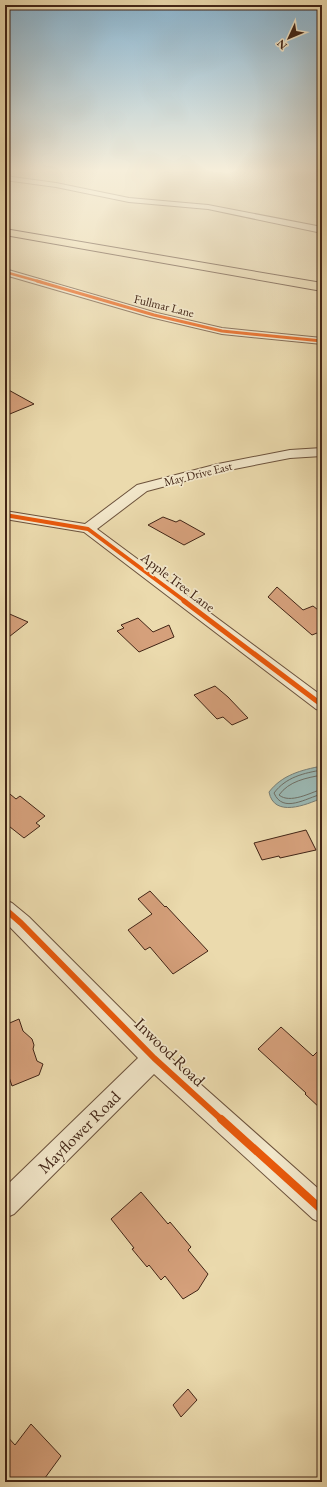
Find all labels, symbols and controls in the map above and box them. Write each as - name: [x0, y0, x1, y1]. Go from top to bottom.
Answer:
- north arrow: [269, 18, 309, 58]
- text: N: [274, 37, 290, 53]
- street label: Fullmar Lane: [132, 291, 196, 321]
- street label: May Drive East: [162, 458, 234, 490]
- street label: Apple Tree Lane: [136, 548, 219, 616]
- street label: Inwood Road: [130, 1013, 210, 1091]
- street label: Mayflower Road: [33, 1086, 125, 1178]

